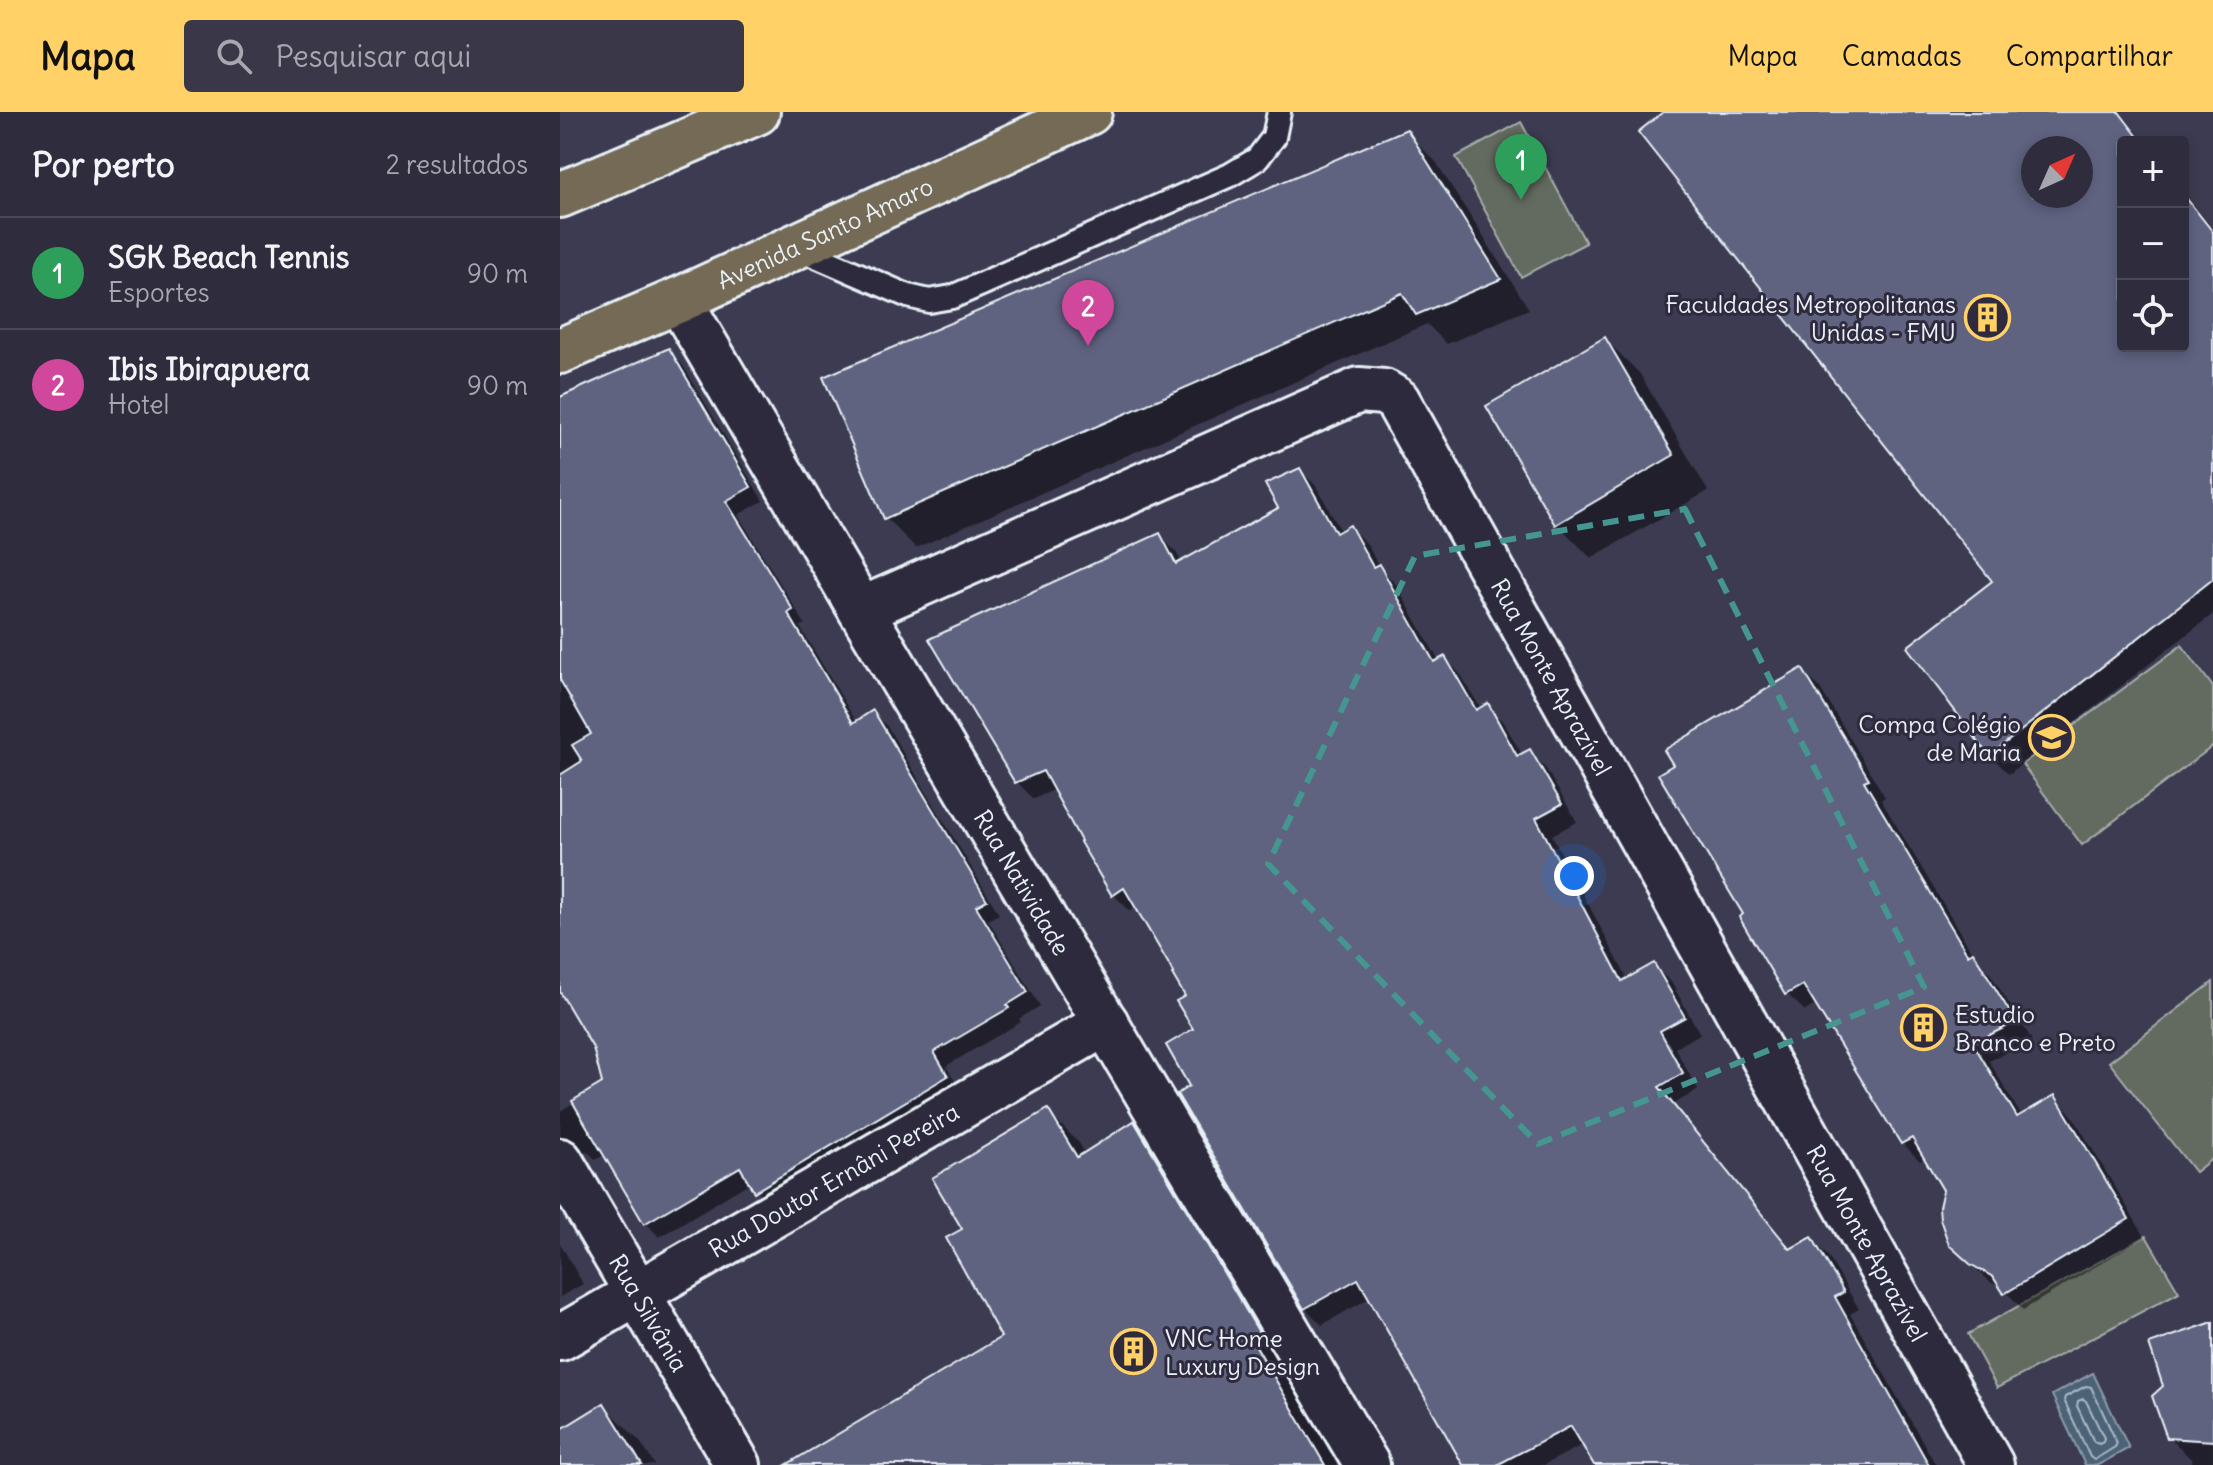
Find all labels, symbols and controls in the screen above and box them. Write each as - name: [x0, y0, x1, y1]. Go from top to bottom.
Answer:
- search box: [184, 20, 744, 92]
- text: Mapa: [40, 33, 136, 80]
- icon: search: [212, 34, 256, 78]
- text: Pesquisar aqui: [276, 37, 471, 75]
- text: Mapa: [1727, 38, 1798, 74]
- text: Camadas: [1842, 38, 1962, 74]
- text: Compartilhar: [2006, 38, 2173, 74]
- pin: 1: [1495, 134, 1547, 200]
- north arrow: [2021, 136, 2093, 208]
- map controls: [2117, 136, 2189, 352]
- button: +: [2117, 136, 2189, 208]
- text: Por perto: [32, 143, 175, 186]
- text: 2 resultados: [386, 148, 528, 181]
- street label: Avenida Santo Amaro: [712, 171, 938, 296]
- button: −: [2117, 208, 2189, 280]
- text: SGK Beach Tennis: [108, 238, 349, 276]
- text: 1: [53, 257, 63, 290]
- text: 90 m: [467, 257, 528, 290]
- text: Esportes: [108, 276, 209, 309]
- pin: 2: [1062, 280, 1114, 346]
- button: locate: [2117, 280, 2189, 352]
- place label: Faculdades Metropolitanas Unidas - FMU: [1665, 289, 1956, 347]
- building icon: Faculdades Metropolitanas Unidas - FMU: [1963, 294, 2011, 342]
- text: Ibis Ibirapuera: [108, 350, 310, 388]
- text: 2: [51, 369, 65, 402]
- text: 90 m: [467, 369, 528, 402]
- text: Hotel: [108, 388, 169, 421]
- street label: Rua Monte Aprazível: [1485, 573, 1618, 781]
- place label: Compa Colégio de Maria: [1858, 709, 2021, 767]
- school or university icon: Compa Colégio de Maria: [2028, 714, 2076, 762]
- street label: Rua Natividade: [968, 804, 1077, 961]
- your location: [1554, 856, 1594, 896]
- place label: Estudio Branco e Preto: [1955, 999, 2116, 1057]
- building icon: Estudio Branco e Preto: [1900, 1004, 1948, 1052]
- street label: Rua Doutor Ernâni Pereira: [703, 1096, 964, 1264]
- street label: Rua Monte Aprazível: [1800, 1139, 1934, 1347]
- street label: Rua Silvânia: [603, 1249, 695, 1377]
- place label: VNC Home Luxury Design: [1165, 1323, 1320, 1381]
- building icon: VNC Home Luxury Design: [1110, 1328, 1158, 1376]

